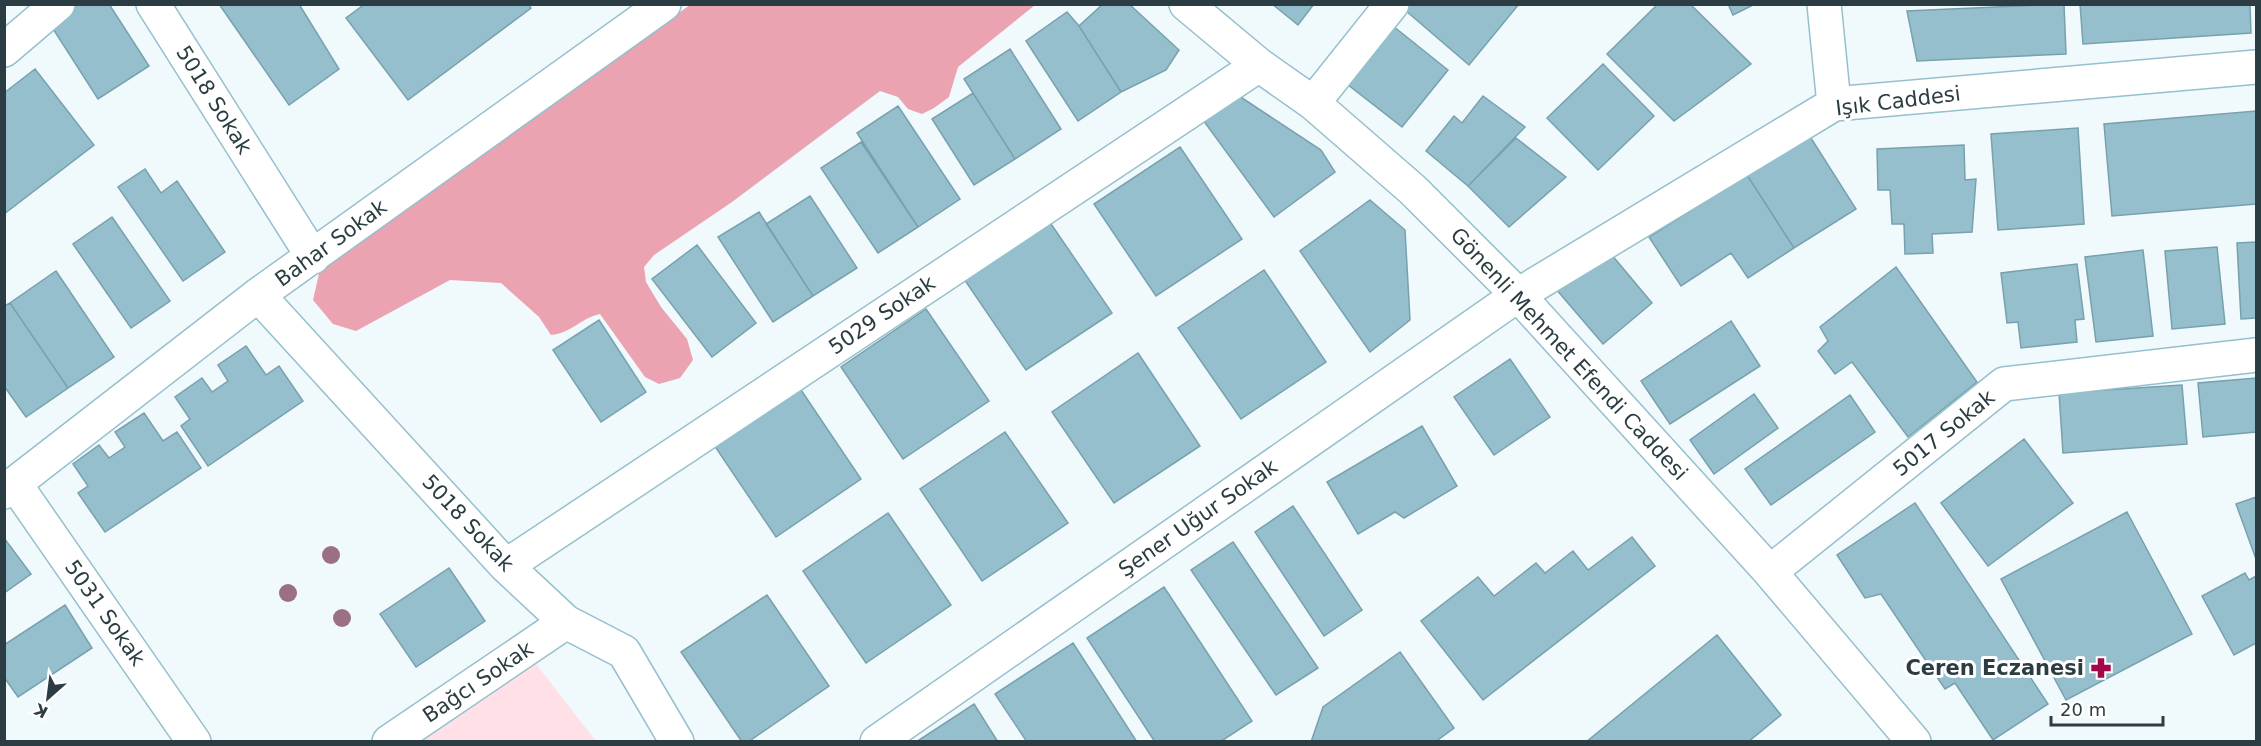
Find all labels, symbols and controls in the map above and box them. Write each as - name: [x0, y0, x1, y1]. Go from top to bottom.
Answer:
- street label: 5018 Sokak: [171, 41, 257, 159]
- street label: Işık Caddesi: [1834, 81, 1962, 121]
- street label: Bahar Sokak: [271, 194, 392, 291]
- street label: Gönenli Mehmet Efendi Caddesi: [1446, 223, 1692, 485]
- street label: 5029 Sokak: [824, 270, 940, 359]
- street label: 5017 Sokak: [1889, 384, 2000, 481]
- street label: Şener Uğur Sokak: [1114, 454, 1283, 582]
- street label: 5018 Sokak: [417, 470, 519, 577]
- street label: 5031 Sokak: [60, 556, 151, 671]
- street label: Bağcı Sokak: [418, 636, 538, 728]
- place label: Ceren Eczanesi: [1905, 656, 2084, 680]
- pharmacy icon: Ceren Eczanesi: [2089, 656, 2113, 680]
- north arrow: [18, 668, 78, 728]
- scale bar: [2051, 689, 2164, 727]
- text: K: [31, 699, 51, 722]
- text: 20 m: [2060, 699, 2106, 720]

